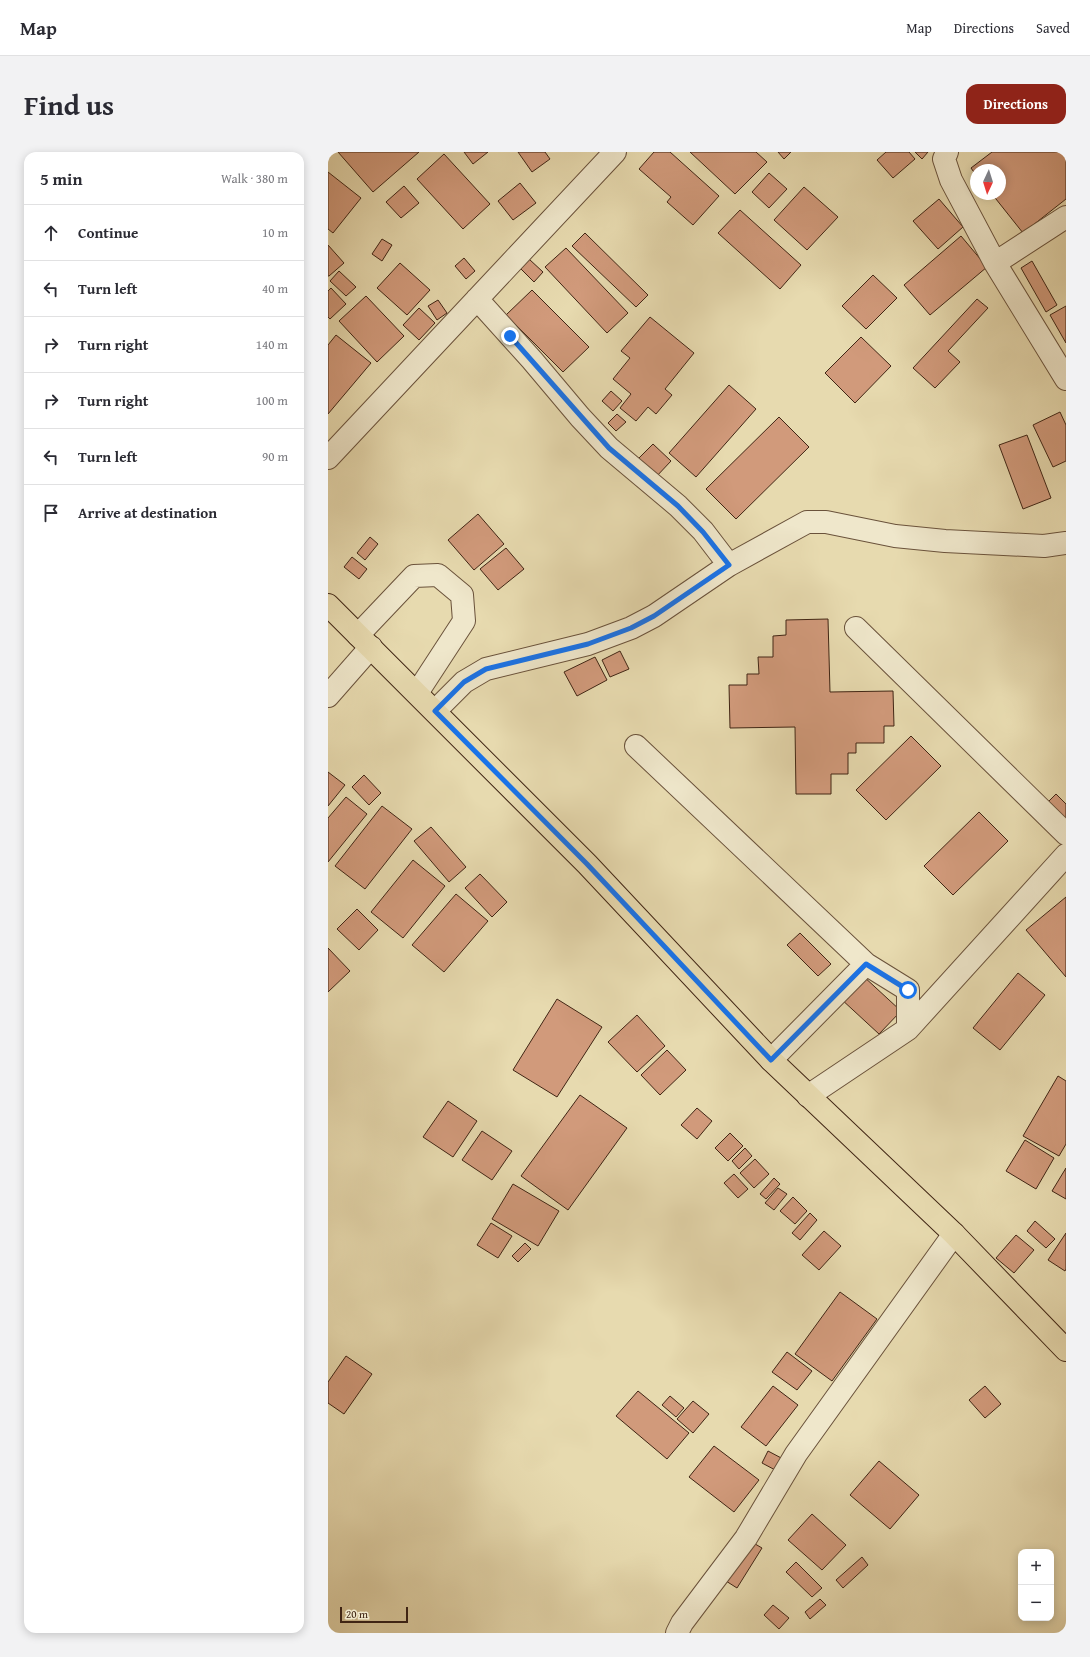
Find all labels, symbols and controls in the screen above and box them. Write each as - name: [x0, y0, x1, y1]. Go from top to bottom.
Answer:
- text: Map: [20, 14, 57, 42]
- text: Map: [906, 18, 932, 38]
- text: Directions: [954, 18, 1014, 38]
- text: Saved: [1036, 18, 1070, 38]
- text: Find us: [24, 84, 114, 125]
- button: Directions: [966, 84, 1066, 124]
- north arrow: [970, 164, 1006, 200]
- text: 5 min: [40, 166, 82, 191]
- text: Walk · 380 m: [221, 169, 288, 188]
- icon: ahead: [40, 222, 62, 244]
- text: Continue: [78, 222, 139, 243]
- text: 10 m: [262, 223, 288, 242]
- icon: left: [40, 278, 62, 300]
- text: Turn left: [78, 278, 137, 299]
- text: 40 m: [262, 279, 288, 298]
- route end: [501, 327, 519, 345]
- icon: right: [40, 334, 62, 356]
- text: Turn right: [78, 334, 149, 355]
- text: 140 m: [256, 335, 288, 354]
- icon: right: [40, 390, 62, 412]
- text: Turn right: [78, 390, 149, 411]
- text: 100 m: [256, 391, 288, 410]
- icon: left: [40, 446, 62, 468]
- text: Turn left: [78, 446, 137, 467]
- text: 90 m: [262, 447, 288, 466]
- icon: arrive: [40, 502, 62, 524]
- text: Arrive at destination: [78, 502, 217, 523]
- route start: [899, 981, 917, 999]
- map controls: [1018, 1549, 1054, 1621]
- button: +: [1018, 1549, 1054, 1585]
- button: −: [1018, 1585, 1054, 1621]
- scale bar: [340, 1605, 408, 1624]
- text: 20 m: [346, 1606, 368, 1622]

